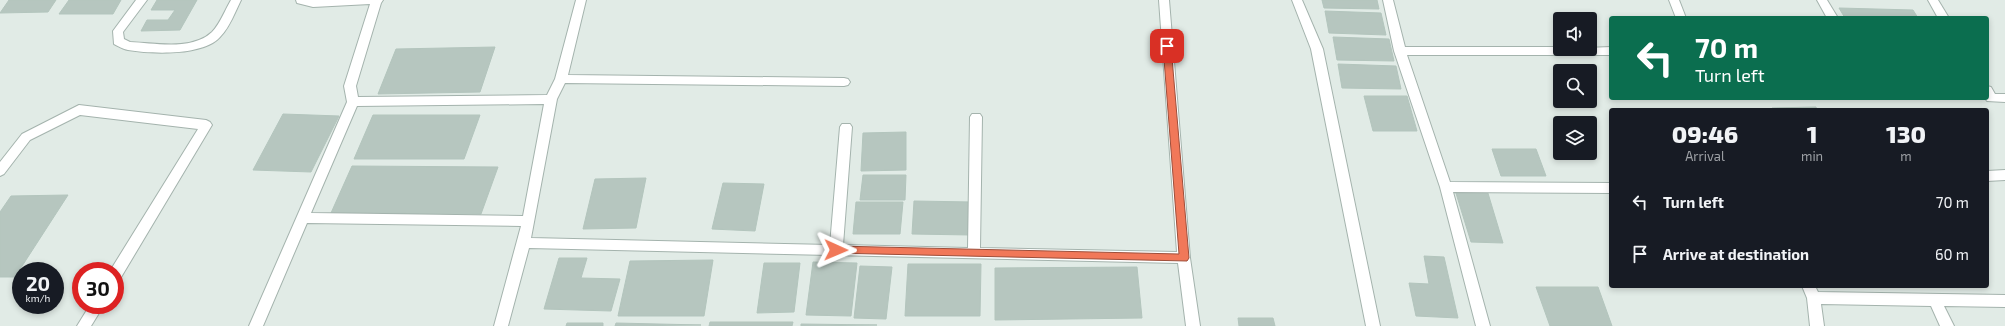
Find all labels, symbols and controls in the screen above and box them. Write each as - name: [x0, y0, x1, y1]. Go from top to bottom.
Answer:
- map controls: [1553, 12, 1597, 160]
- button: sound: [1553, 12, 1597, 56]
- pin: [1150, 29, 1184, 63]
- text: 70 m: [1695, 30, 1758, 64]
- icon: left: [1629, 32, 1681, 84]
- icon: arrive: [1156, 35, 1178, 57]
- button: search: [1553, 64, 1597, 108]
- text: Turn left: [1695, 64, 1765, 86]
- button: layers: [1553, 116, 1597, 160]
- text: 09:46: [1672, 119, 1738, 148]
- text: 1: [1807, 119, 1818, 148]
- text: 130: [1886, 119, 1926, 148]
- text: Arrival: [1685, 148, 1725, 164]
- text: min: [1801, 148, 1823, 164]
- text: m: [1900, 148, 1912, 164]
- icon: left: [1629, 191, 1651, 213]
- text: Turn left: [1663, 193, 1724, 211]
- text: 70 m: [1936, 193, 1969, 211]
- position arrow: [815, 229, 857, 271]
- icon: arrive: [1629, 243, 1651, 265]
- text: Arrive at destination: [1663, 245, 1809, 263]
- text: 60 m: [1935, 245, 1969, 263]
- speed limit sign: 30: [72, 262, 124, 314]
- text: 20: [26, 271, 50, 295]
- text: km/h: [26, 292, 50, 304]

